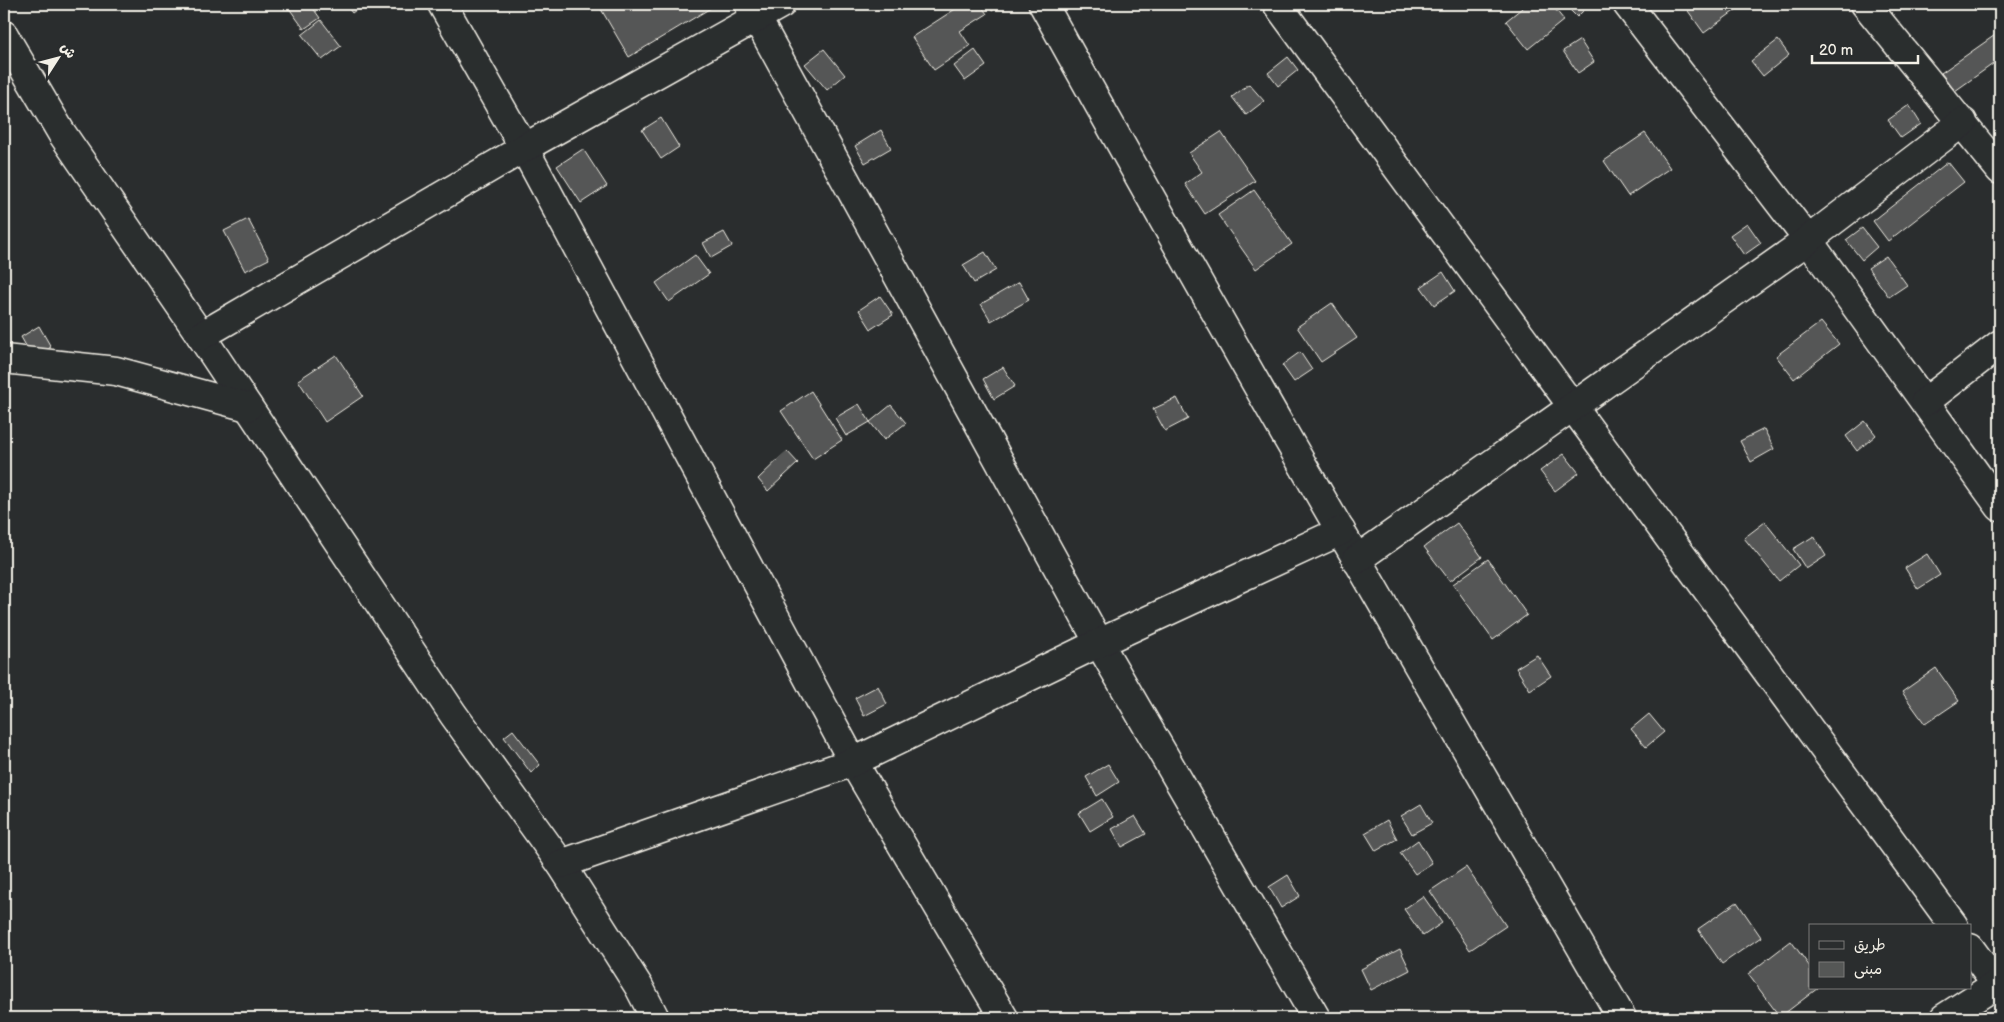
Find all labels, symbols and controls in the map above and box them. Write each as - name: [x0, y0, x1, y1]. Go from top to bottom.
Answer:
- north arrow: [32, 32, 82, 82]
- scale bar: [1812, 32, 1918, 64]
- text: ش: [57, 39, 80, 62]
- text: 20 m: [1819, 41, 1853, 60]
- legend: [1809, 924, 1972, 990]
- text: طريق: [1854, 936, 1886, 955]
- text: مبنى: [1854, 960, 1882, 979]

